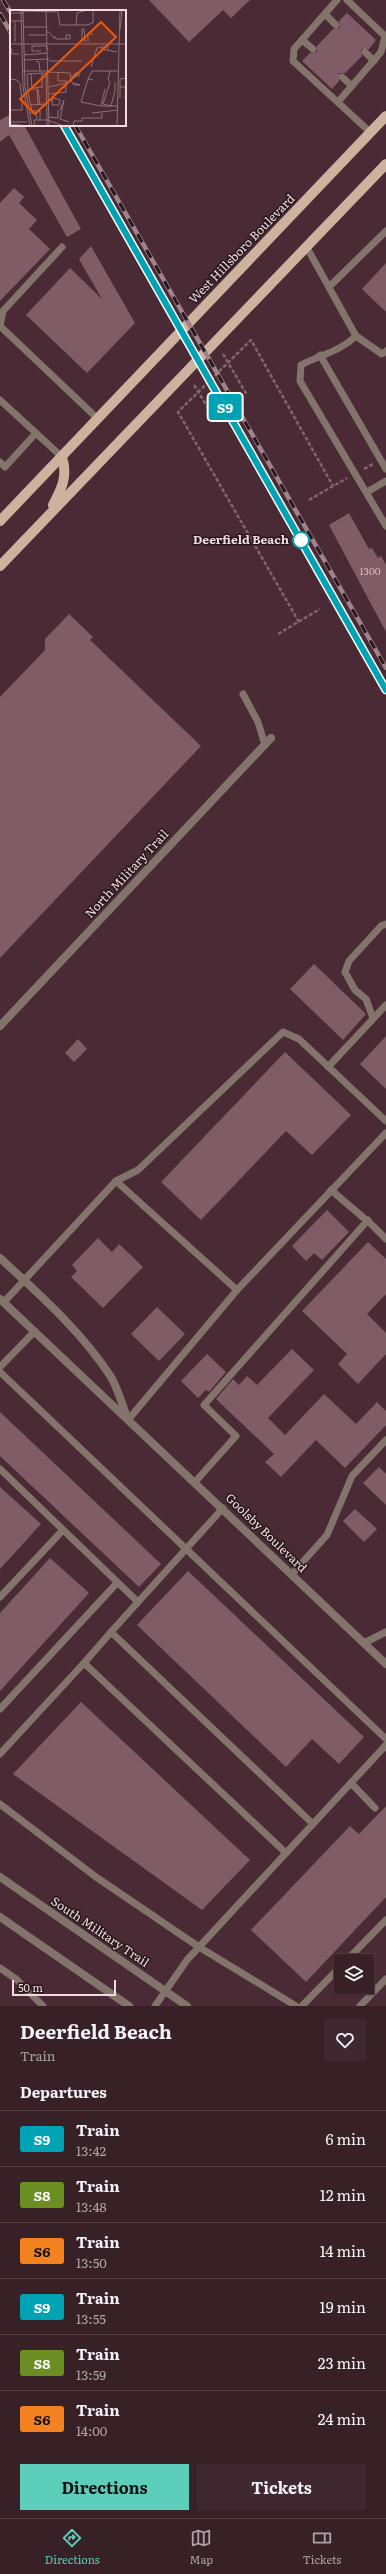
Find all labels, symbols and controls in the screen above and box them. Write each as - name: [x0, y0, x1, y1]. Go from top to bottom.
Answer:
- inset map: [10, 10, 126, 126]
- street label: West Hillsboro Boulevard: [184, 189, 299, 307]
- line badge: S9: [207, 394, 243, 420]
- text: S9: [217, 397, 233, 417]
- place label: Deerfield Beach: [193, 530, 289, 548]
- marker: Deerfield Beach: [292, 531, 310, 549]
- house number: 1300: [359, 563, 381, 578]
- street label: North Military Trail: [80, 825, 172, 922]
- street label: Goolsby Boulevard: [222, 1489, 312, 1576]
- street label: South Military Trail: [48, 1892, 153, 1971]
- map controls: [334, 1954, 374, 1994]
- button: layers: [334, 1954, 374, 1994]
- scale bar: [12, 1978, 116, 1997]
- text: 50 m: [18, 1979, 43, 1995]
- text: Deerfield Beach: [20, 2017, 172, 2045]
- button: heart: [324, 2019, 366, 2061]
- text: Train: [20, 2046, 55, 2065]
- text: Departures: [20, 2080, 107, 2103]
- text: Train: [76, 2118, 120, 2141]
- text: 6 min: [325, 2127, 366, 2150]
- text: S9: [34, 2129, 50, 2149]
- text: 13:42: [76, 2141, 106, 2160]
- text: Train: [76, 2174, 120, 2197]
- text: 12 min: [320, 2183, 366, 2206]
- text: S8: [34, 2185, 50, 2205]
- text: 13:48: [76, 2197, 107, 2216]
- text: Train: [76, 2230, 120, 2253]
- text: 14 min: [320, 2239, 366, 2262]
- text: S6: [34, 2241, 50, 2261]
- text: 13:50: [76, 2253, 107, 2272]
- text: Train: [76, 2286, 120, 2309]
- text: 19 min: [320, 2295, 366, 2318]
- text: S9: [34, 2297, 50, 2317]
- text: 13:55: [76, 2309, 106, 2328]
- text: Train: [76, 2342, 120, 2365]
- text: 23 min: [318, 2351, 366, 2374]
- text: S8: [34, 2353, 50, 2373]
- text: 13:59: [76, 2365, 106, 2384]
- text: Train: [76, 2398, 120, 2421]
- text: 24 min: [318, 2407, 366, 2430]
- text: S6: [34, 2409, 50, 2429]
- text: 14:00: [76, 2421, 107, 2440]
- button: Directions: [20, 2464, 189, 2510]
- button: Tickets: [197, 2464, 366, 2510]
- tab: Directions: [45, 2527, 100, 2567]
- tab: Map: [190, 2527, 213, 2567]
- tab: Tickets: [303, 2527, 341, 2567]

